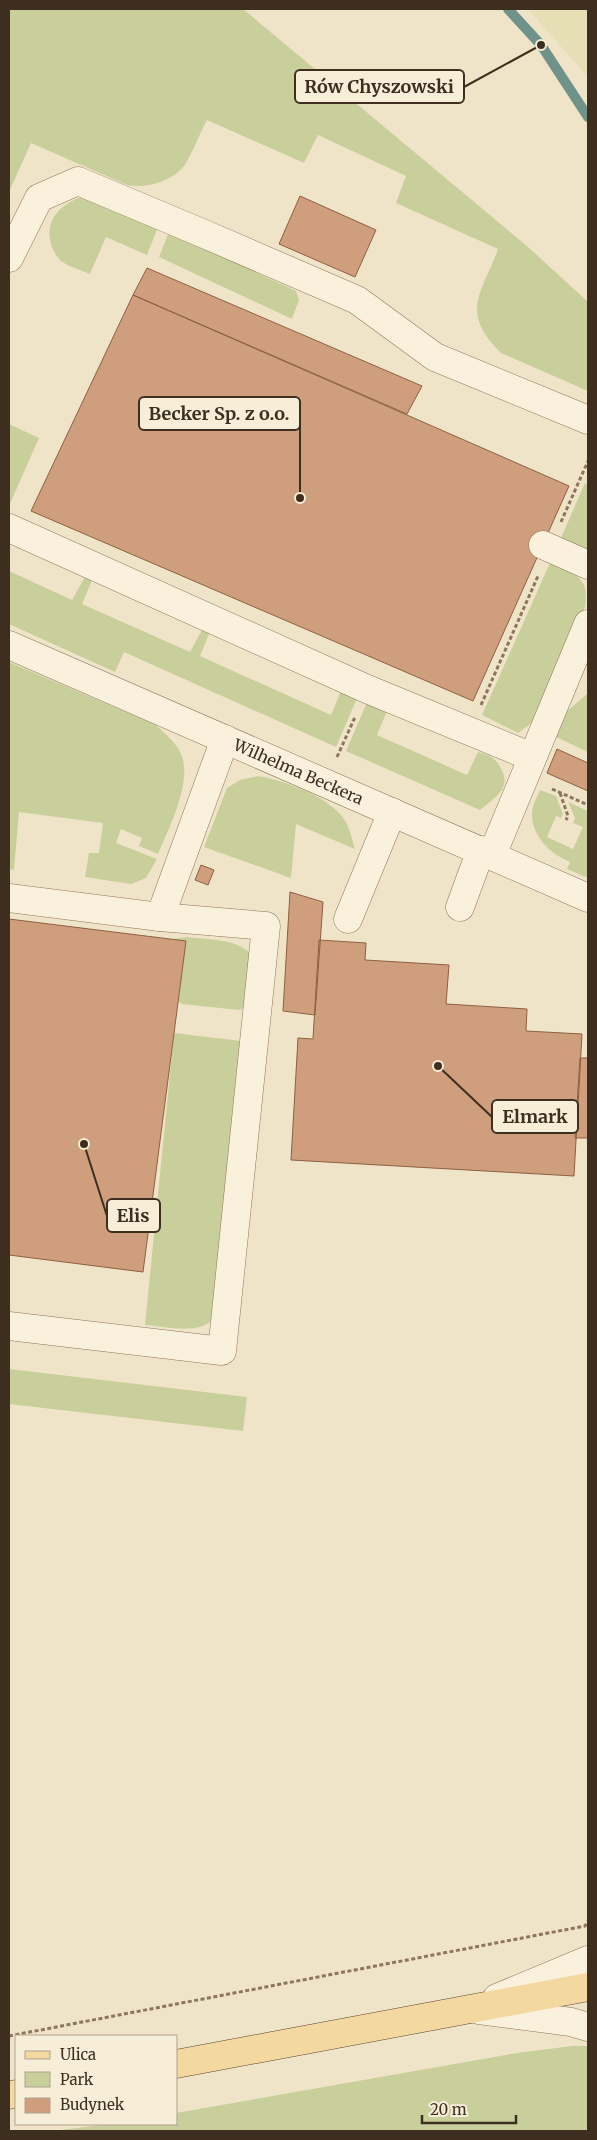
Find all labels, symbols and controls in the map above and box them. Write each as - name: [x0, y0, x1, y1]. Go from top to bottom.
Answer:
- callout: Rów Chyszowski: [295, 70, 464, 103]
- text: Rów Chyszowski: [304, 75, 454, 98]
- callout: Becker Sp. z o.o.: [139, 397, 300, 430]
- text: Becker Sp. z o.o.: [148, 402, 290, 425]
- street label: Wilhelma Beckera: [230, 734, 367, 809]
- callout: Elmark: [492, 1100, 578, 1133]
- text: Elmark: [502, 1105, 568, 1128]
- callout: Elis: [107, 1199, 160, 1232]
- text: Elis: [116, 1204, 150, 1227]
- legend: [15, 2035, 178, 2125]
- text: Ulica: [60, 2045, 96, 2064]
- text: Park: [60, 2070, 94, 2089]
- scale bar: [422, 2092, 516, 2124]
- text: Budynek: [60, 2095, 125, 2114]
- text: 20 m: [430, 2100, 467, 2119]

